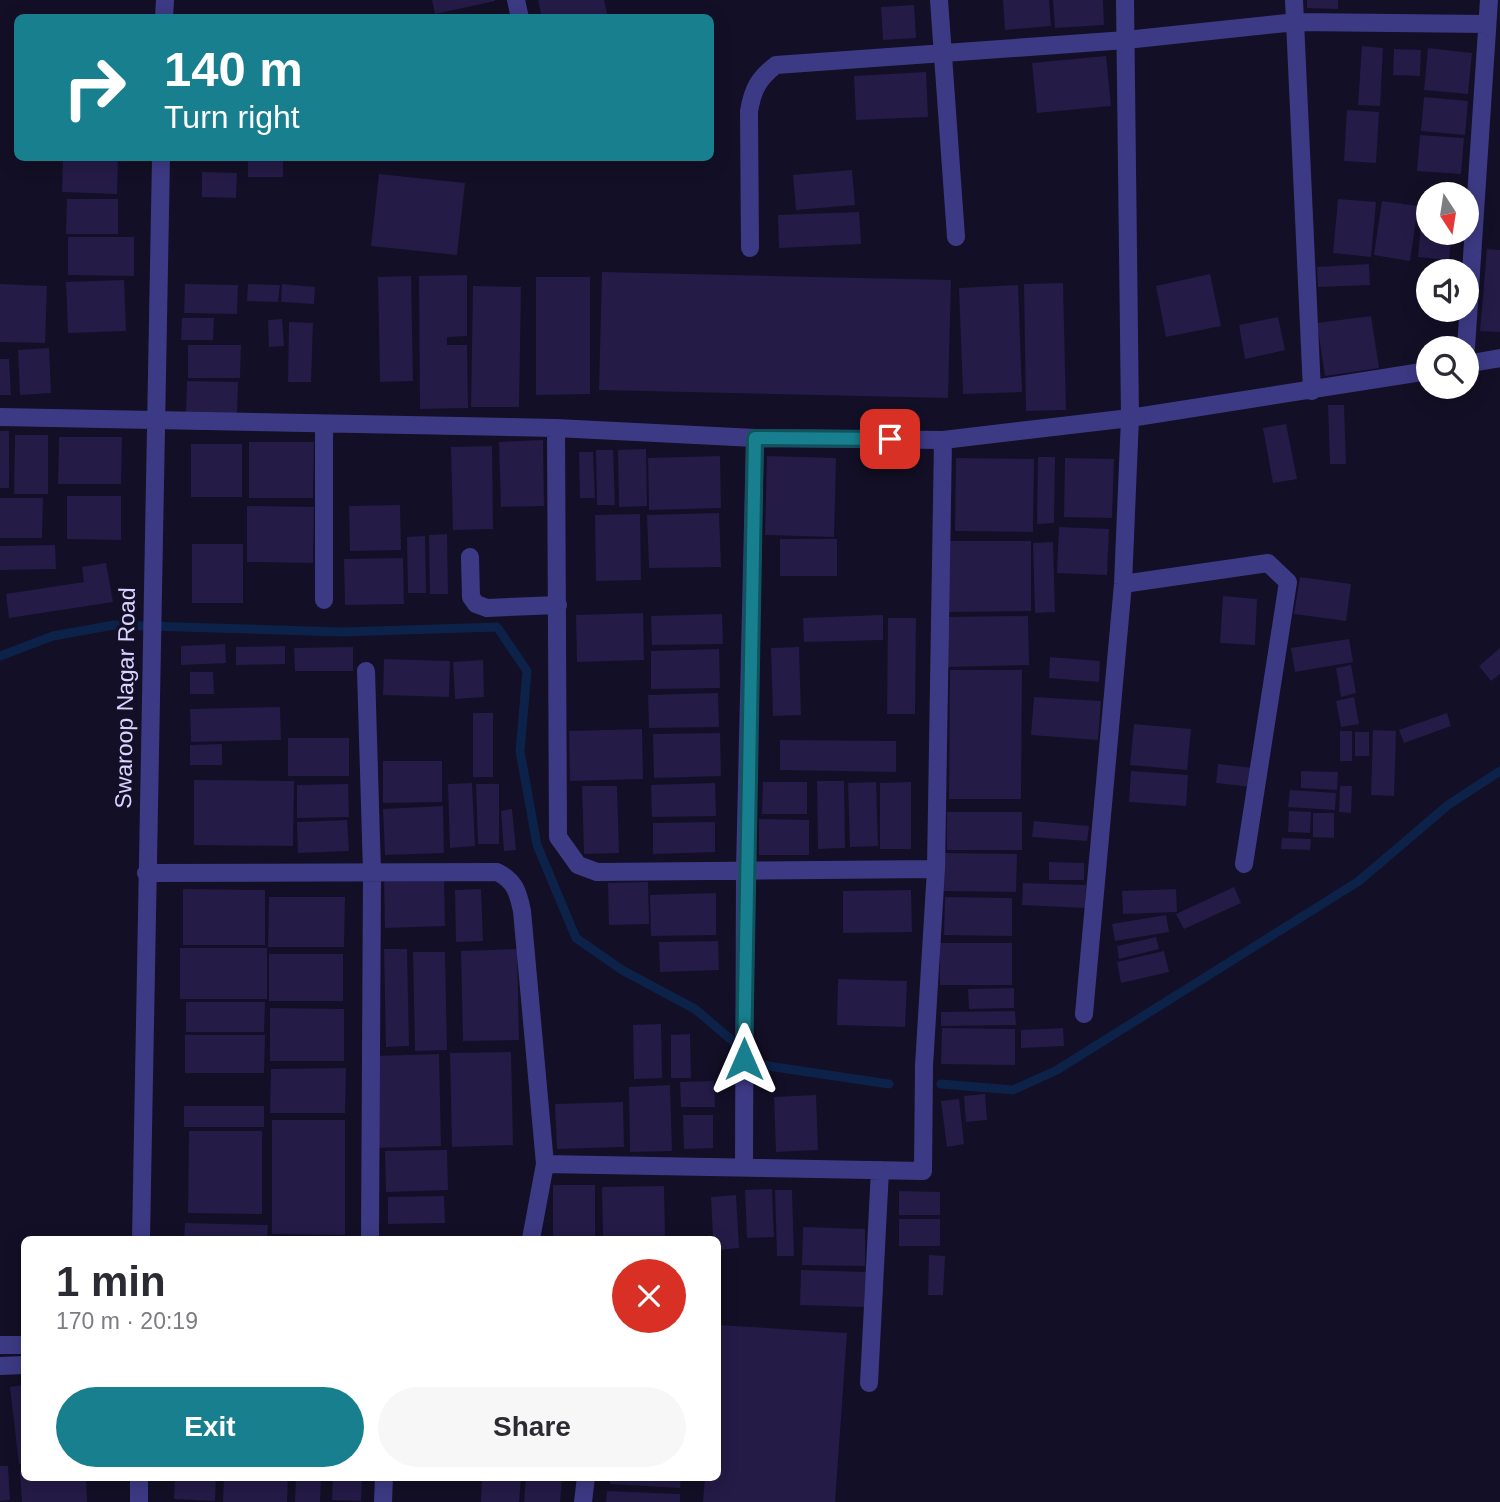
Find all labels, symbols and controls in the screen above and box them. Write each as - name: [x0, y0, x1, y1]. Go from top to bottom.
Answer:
- icon: right: [49, 42, 140, 133]
- text: 140 m: [164, 42, 303, 96]
- text: Turn right: [164, 99, 300, 135]
- north arrow: [1416, 182, 1479, 245]
- map controls: [1416, 182, 1479, 399]
- button: sound: [1416, 259, 1479, 322]
- button: search: [1416, 336, 1479, 399]
- pin: [860, 409, 920, 469]
- icon: arrive: [871, 420, 909, 458]
- street label: Swaroop Nagar Road: [110, 587, 140, 809]
- position arrow: [707, 1022, 781, 1096]
- text: 1 min: [56, 1258, 166, 1305]
- button: close: [612, 1259, 686, 1333]
- text: 170 m · 20:19: [56, 1308, 198, 1334]
- button: Exit: [56, 1387, 364, 1467]
- button: Share: [378, 1387, 686, 1467]

